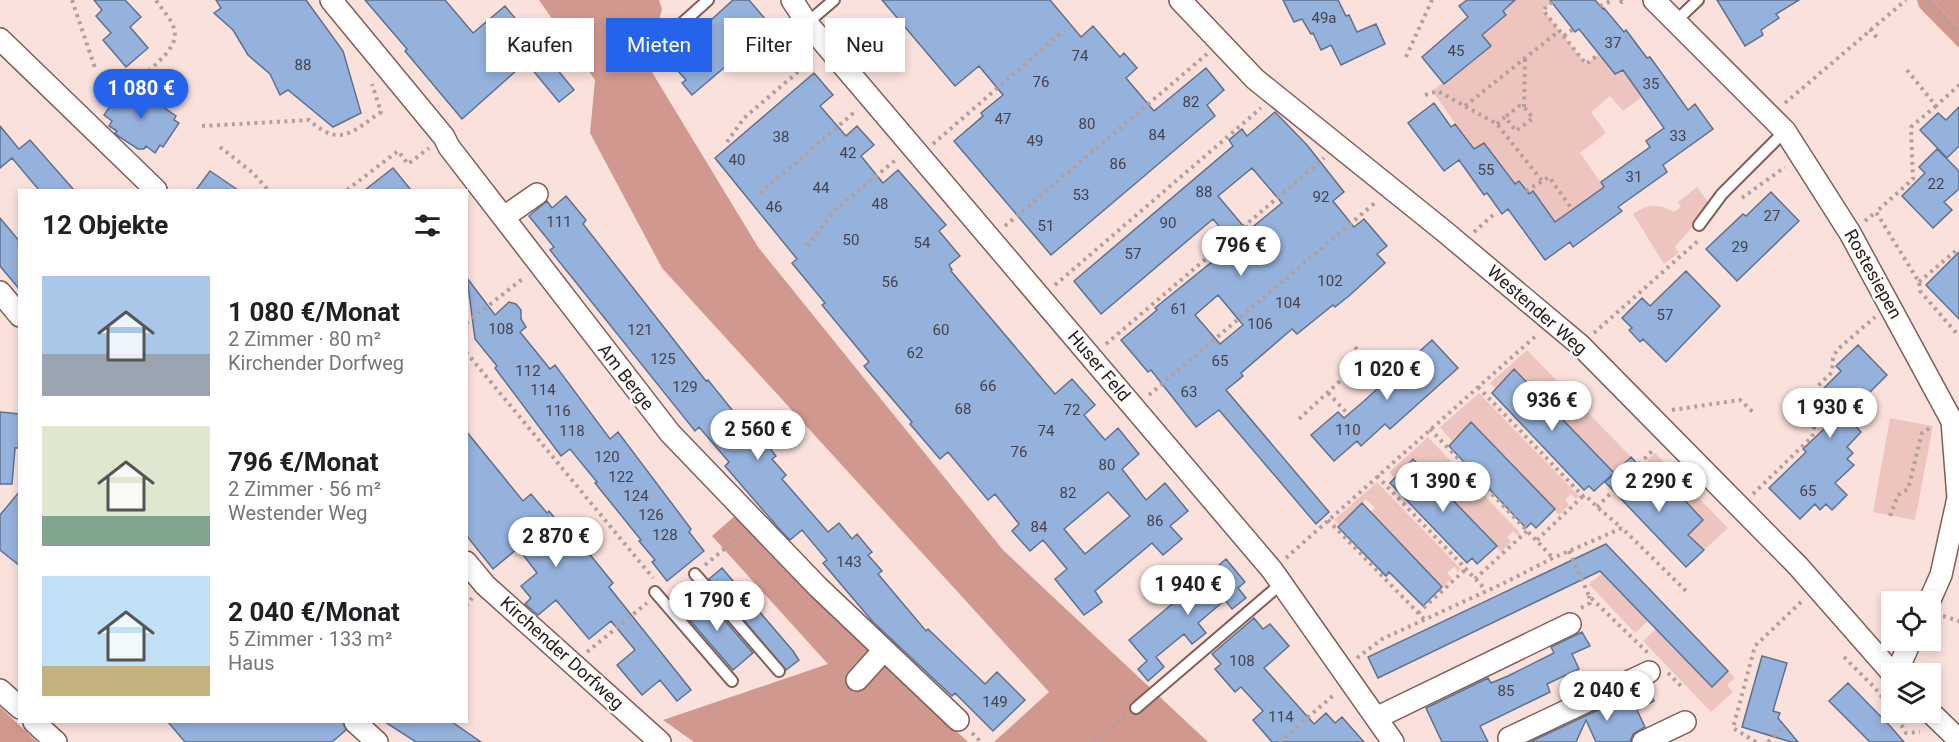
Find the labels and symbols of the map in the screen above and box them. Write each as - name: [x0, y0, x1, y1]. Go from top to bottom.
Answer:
- house number: 49a: [1311, 9, 1337, 27]
- house number: 37: [1605, 34, 1621, 52]
- house number: 45: [1448, 42, 1464, 60]
- house number: 74: [1072, 47, 1089, 65]
- house number: 88: [295, 56, 311, 74]
- pin: 1 080 €: [86, 69, 196, 120]
- house number: 76: [1033, 73, 1049, 91]
- house number: 35: [1643, 75, 1659, 93]
- house number: 82: [1183, 93, 1199, 111]
- house number: 47: [995, 110, 1011, 128]
- house number: 80: [1079, 115, 1095, 133]
- house number: 84: [1149, 126, 1166, 144]
- house number: 33: [1670, 127, 1686, 145]
- house number: 38: [773, 128, 789, 146]
- house number: 49: [1027, 132, 1043, 150]
- house number: 42: [840, 144, 856, 162]
- house number: 40: [729, 151, 745, 169]
- house number: 86: [1110, 155, 1126, 173]
- house number: 55: [1478, 161, 1494, 179]
- house number: 31: [1626, 168, 1642, 186]
- house number: 22: [1928, 175, 1944, 193]
- house number: 44: [813, 179, 830, 197]
- house number: 88: [1196, 183, 1212, 201]
- house number: 53: [1073, 186, 1089, 204]
- house number: 92: [1313, 188, 1329, 206]
- house number: 48: [872, 195, 888, 213]
- house number: 46: [766, 198, 782, 216]
- house number: 27: [1764, 207, 1780, 225]
- house number: 111: [546, 213, 572, 231]
- house number: 90: [1160, 214, 1176, 232]
- house number: 51: [1038, 217, 1054, 235]
- street label: Rostesiepen: [1840, 225, 1907, 322]
- pin: 796 €: [1199, 226, 1283, 277]
- house number: 50: [843, 231, 859, 249]
- house number: 54: [914, 234, 931, 252]
- house number: 29: [1732, 238, 1748, 256]
- house number: 57: [1125, 245, 1141, 263]
- street label: Westender Weg: [1483, 261, 1592, 359]
- house number: 102: [1317, 272, 1343, 290]
- house number: 56: [882, 273, 898, 291]
- house number: 104: [1275, 294, 1301, 312]
- house number: 61: [1171, 300, 1187, 318]
- house number: 57: [1657, 306, 1673, 324]
- house number: 106: [1247, 315, 1273, 333]
- house number: 108: [488, 320, 514, 338]
- house number: 121: [627, 321, 653, 339]
- house number: 60: [933, 321, 949, 339]
- street label: Huser Feld: [1064, 326, 1135, 405]
- street label: Am Berge: [594, 339, 659, 414]
- house number: 62: [907, 344, 923, 362]
- house number: 125: [650, 350, 676, 368]
- pin: 1 020 €: [1332, 350, 1442, 401]
- house number: 65: [1212, 352, 1228, 370]
- house number: 112: [515, 362, 541, 380]
- house number: 66: [980, 377, 996, 395]
- house number: 129: [672, 378, 698, 396]
- house number: 114: [530, 381, 556, 399]
- pin: 936 €: [1510, 381, 1594, 432]
- house number: 63: [1181, 383, 1197, 401]
- pin: 1 930 €: [1775, 388, 1885, 439]
- house number: 68: [955, 400, 971, 418]
- house number: 72: [1064, 401, 1080, 419]
- house number: 116: [545, 402, 571, 420]
- pin: 2 560 €: [703, 410, 813, 461]
- house number: 110: [1335, 421, 1361, 439]
- house number: 118: [559, 422, 585, 440]
- house number: 74: [1038, 422, 1055, 440]
- house number: 76: [1011, 443, 1027, 461]
- house number: 120: [594, 448, 620, 466]
- house number: 80: [1099, 456, 1115, 474]
- pin: 1 390 €: [1388, 462, 1498, 513]
- pin: 2 290 €: [1604, 462, 1714, 513]
- house number: 122: [608, 468, 634, 486]
- house number: 65: [1800, 482, 1816, 500]
- house number: 82: [1060, 484, 1076, 502]
- house number: 124: [623, 487, 649, 505]
- house number: 126: [638, 506, 664, 524]
- house number: 86: [1147, 512, 1163, 530]
- pin: 2 870 €: [501, 517, 611, 568]
- house number: 84: [1031, 518, 1048, 536]
- house number: 128: [652, 526, 678, 544]
- house number: 143: [836, 553, 862, 571]
- pin: 1 940 €: [1133, 565, 1243, 616]
- pin: 1 790 €: [662, 581, 772, 632]
- street label: Kirchender Dorfweg: [496, 592, 628, 713]
- house number: 108: [1229, 652, 1255, 670]
- pin: 2 040 €: [1552, 671, 1662, 722]
- house number: 85: [1498, 682, 1514, 700]
- house number: 149: [982, 693, 1008, 711]
- house number: 114: [1268, 708, 1294, 726]

